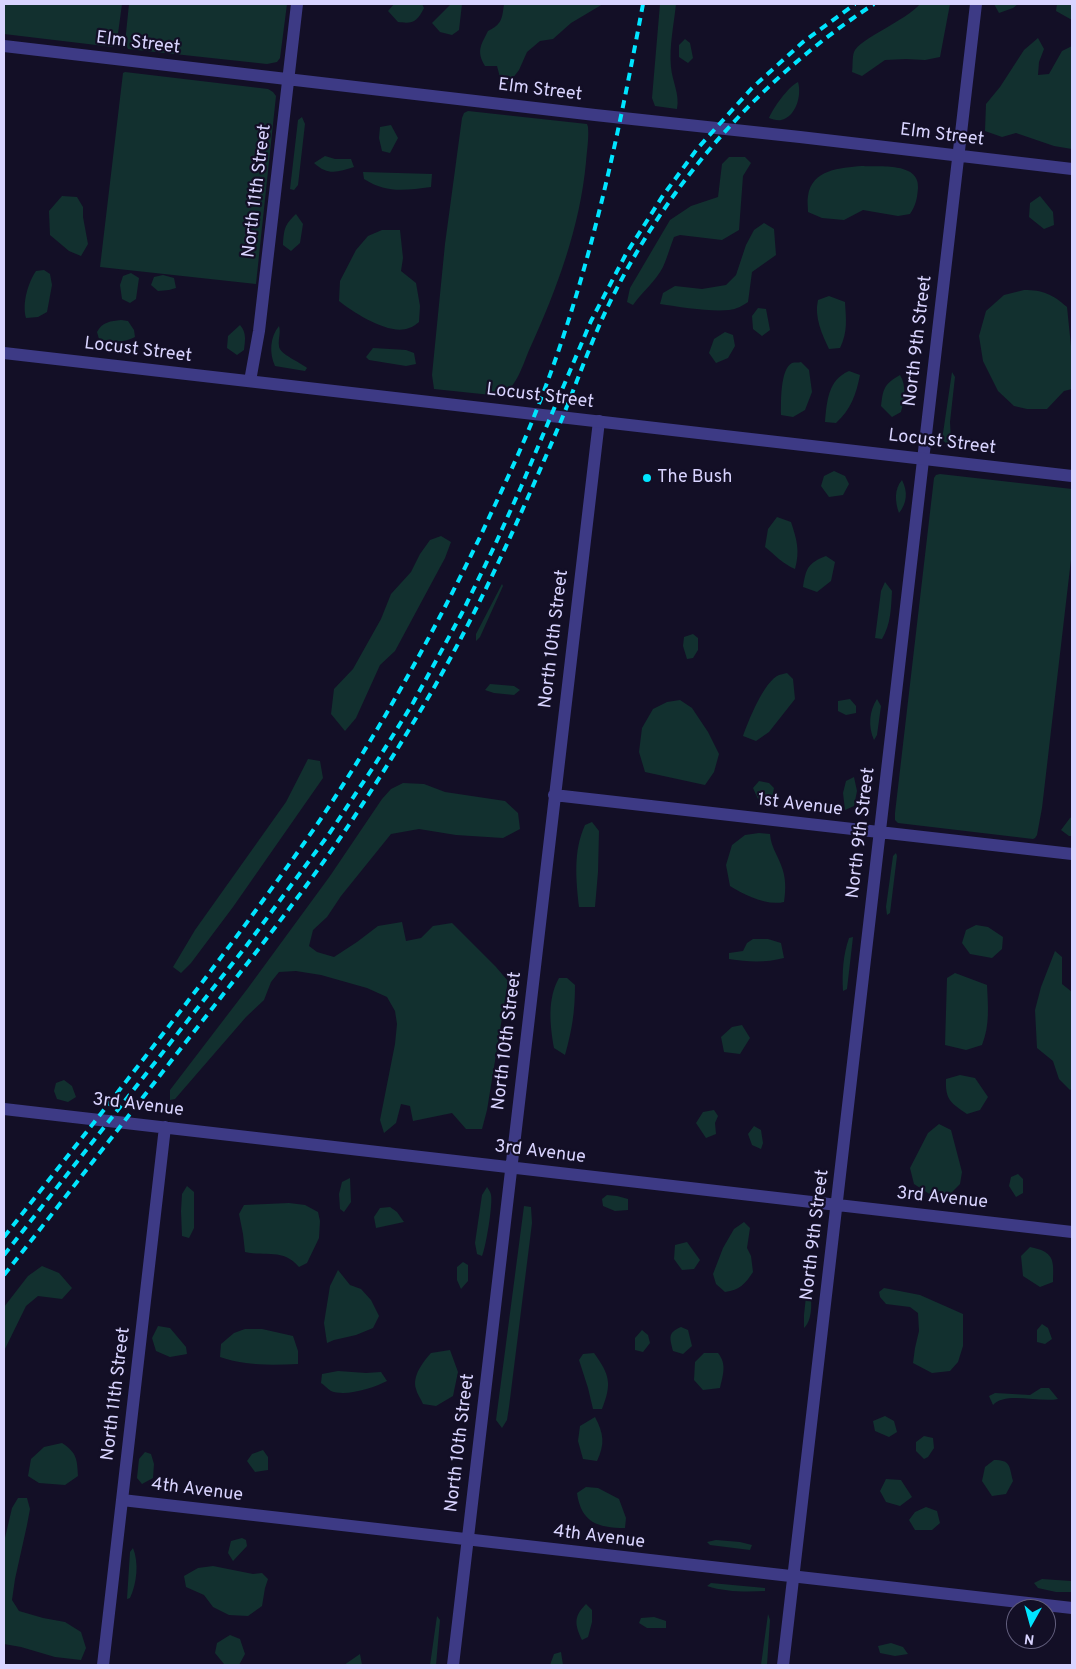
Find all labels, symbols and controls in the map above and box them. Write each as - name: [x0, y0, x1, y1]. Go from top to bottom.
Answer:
- street label: Elm Street: [95, 28, 181, 60]
- street label: Elm Street: [497, 75, 583, 107]
- street label: Elm Street: [899, 120, 985, 152]
- street label: North 11th Street: [239, 123, 277, 259]
- street label: North 9th Street: [900, 274, 938, 408]
- street label: Locust Street: [83, 334, 193, 368]
- street label: Locust Street: [485, 380, 595, 414]
- street label: Locust Street: [887, 426, 997, 460]
- place label: The Bush: [657, 467, 732, 489]
- marker: The Bush: [641, 472, 653, 484]
- street label: North 10th Street: [536, 568, 574, 710]
- street label: North 9th Street: [843, 766, 881, 900]
- street label: 1st Avenue: [756, 790, 844, 822]
- street label: North 10th Street: [489, 970, 527, 1112]
- street label: 3rd Avenue: [91, 1090, 185, 1122]
- street label: 3rd Avenue: [493, 1137, 587, 1169]
- street label: North 9th Street: [797, 1168, 835, 1302]
- street label: 3rd Avenue: [895, 1183, 989, 1215]
- street label: North 11th Street: [98, 1326, 136, 1462]
- street label: North 10th Street: [442, 1372, 480, 1514]
- street label: 4th Avenue: [150, 1475, 244, 1507]
- street label: 4th Avenue: [552, 1522, 646, 1554]
- north arrow: [1006, 1599, 1056, 1649]
- text: N: [1023, 1629, 1035, 1647]

